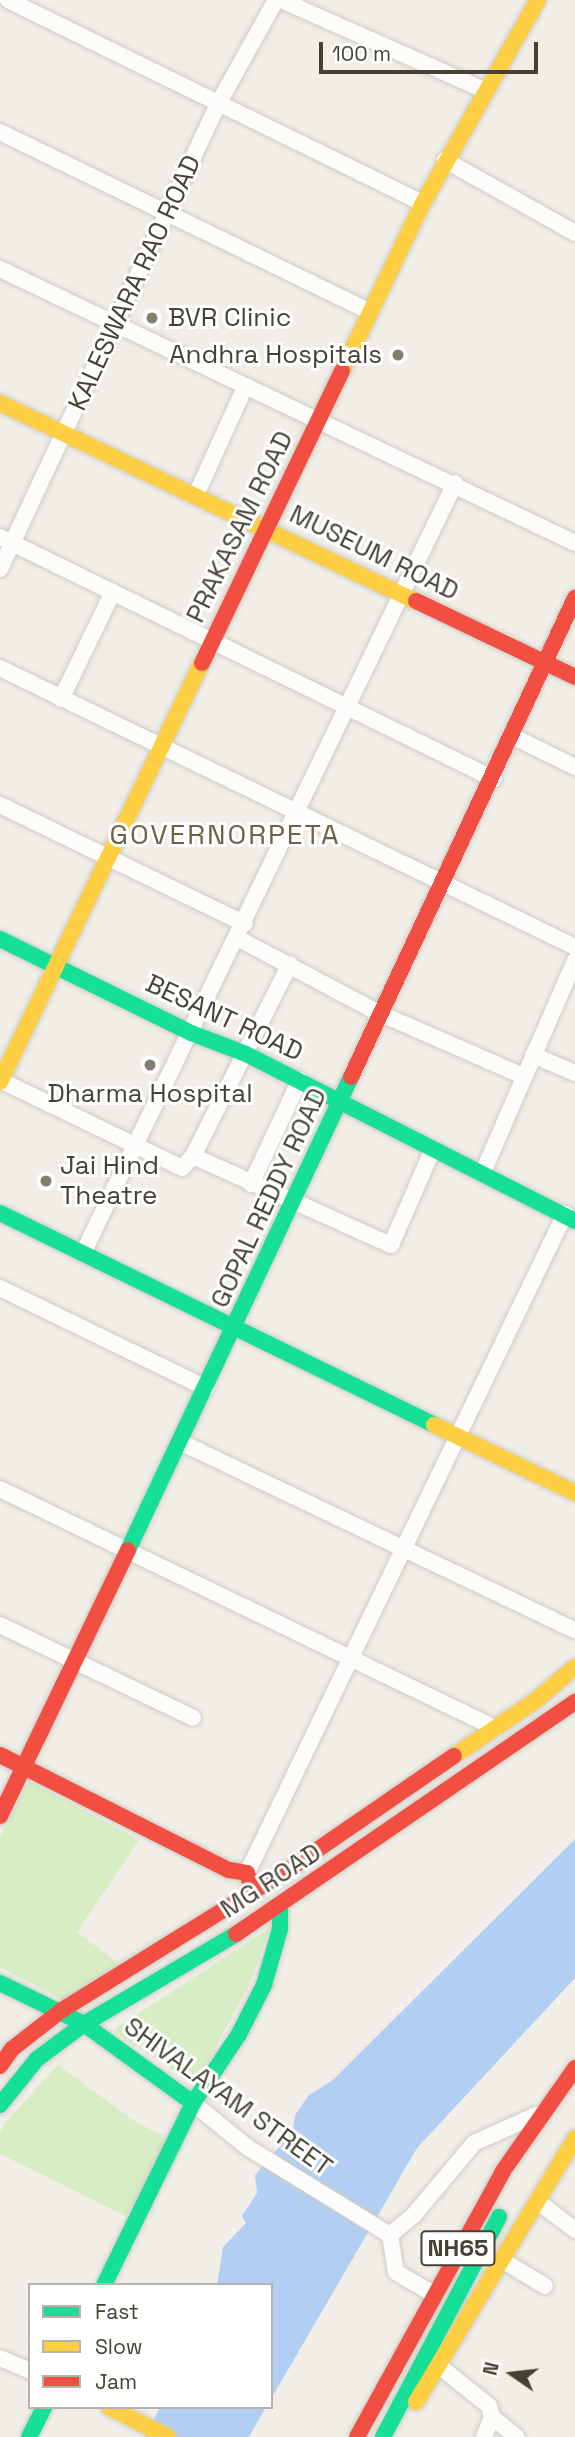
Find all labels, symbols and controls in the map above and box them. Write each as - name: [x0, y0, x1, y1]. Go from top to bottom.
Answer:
- scale bar: [323, 28, 542, 72]
- text: 100 m: [332, 40, 391, 67]
- street label: KALESWARA RAO ROAD: [62, 150, 208, 416]
- place label: BVR Clinic: [168, 302, 291, 334]
- marker: BVR Clinic: [142, 308, 162, 328]
- place label: Andhra Hospitals: [169, 339, 382, 371]
- marker: Andhra Hospitals: [388, 345, 408, 365]
- street label: PRAKASAM ROAD: [180, 426, 300, 628]
- street label: MUSEUM ROAD: [284, 499, 464, 607]
- district label: GOVERNORPETA: [111, 817, 339, 851]
- street label: BESANT ROAD: [140, 968, 308, 1068]
- marker: Dharma Hospital: [140, 1055, 160, 1075]
- place label: Dharma Hospital: [47, 1078, 253, 1110]
- street label: GOPAL REDDY ROAD: [204, 1083, 334, 1313]
- place label: Jai Hind Theatre: [60, 1150, 159, 1212]
- marker: Jai Hind Theatre: [38, 1173, 54, 1189]
- street label: MG ROAD: [215, 1837, 327, 1925]
- street label: SHIVALAYAM STREET: [118, 2011, 338, 2183]
- road number: NH65: [420, 2228, 496, 2269]
- legend: [28, 2283, 273, 2409]
- text: Fast: [95, 2298, 139, 2325]
- text: Slow: [95, 2333, 143, 2360]
- north arrow: [477, 2339, 547, 2409]
- text: N: [477, 2360, 505, 2378]
- text: Jam: [95, 2368, 137, 2395]

